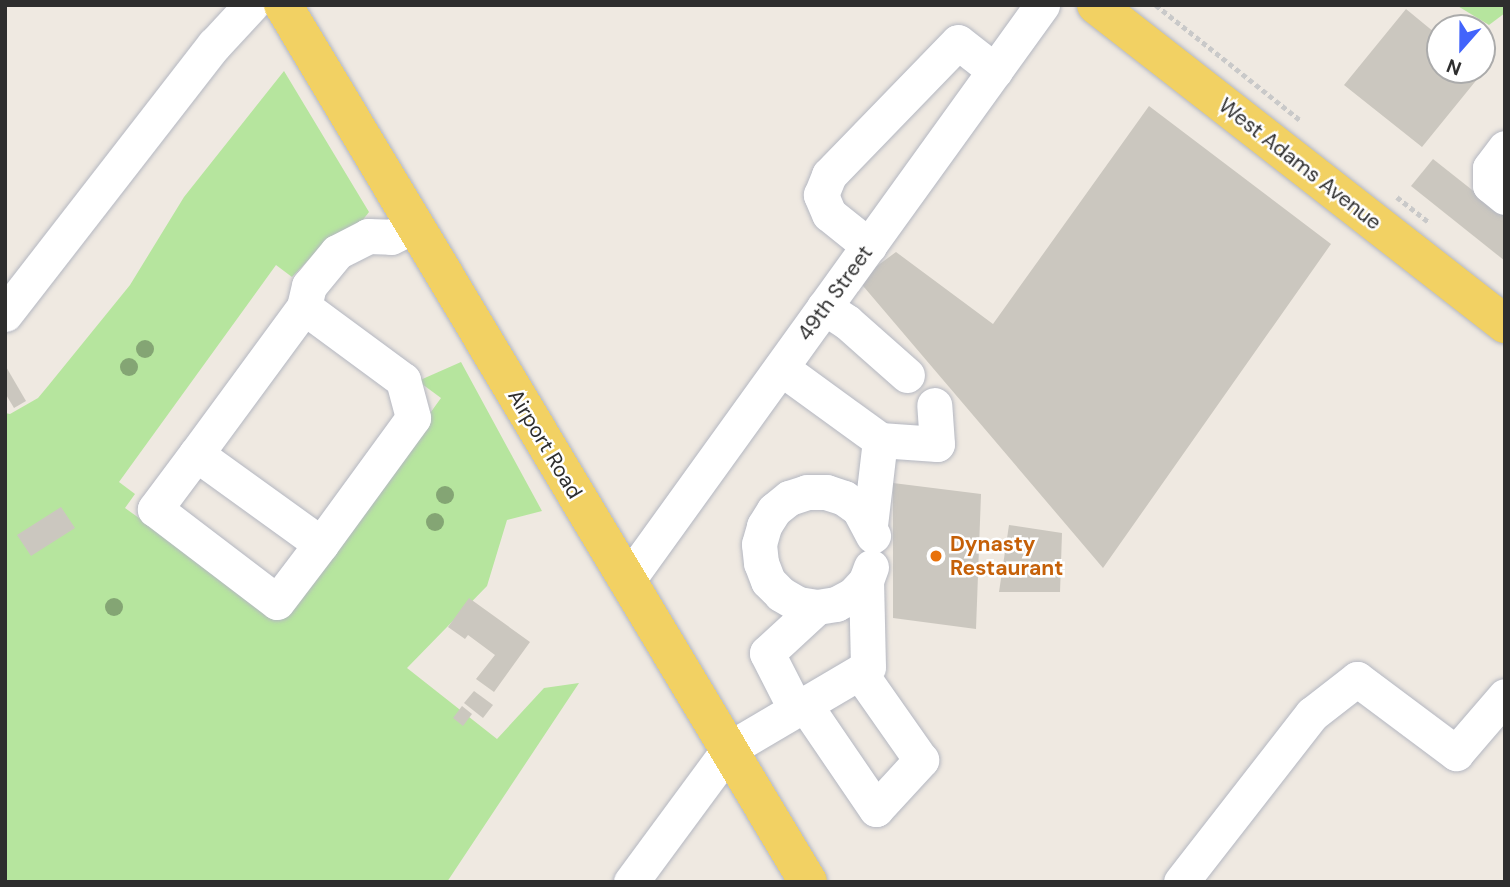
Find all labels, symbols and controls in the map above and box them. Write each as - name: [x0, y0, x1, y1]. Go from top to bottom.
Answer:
- north arrow: [1426, 14, 1496, 84]
- text: N: [1443, 53, 1465, 81]
- street label: West Adams Avenue: [1214, 93, 1386, 235]
- street label: 49th Street: [792, 241, 878, 345]
- street label: Airport Road: [503, 385, 587, 503]
- place label: Dynasty Restaurant: [950, 531, 1063, 581]
- marker: Dynasty Restaurant: [928, 548, 944, 564]

